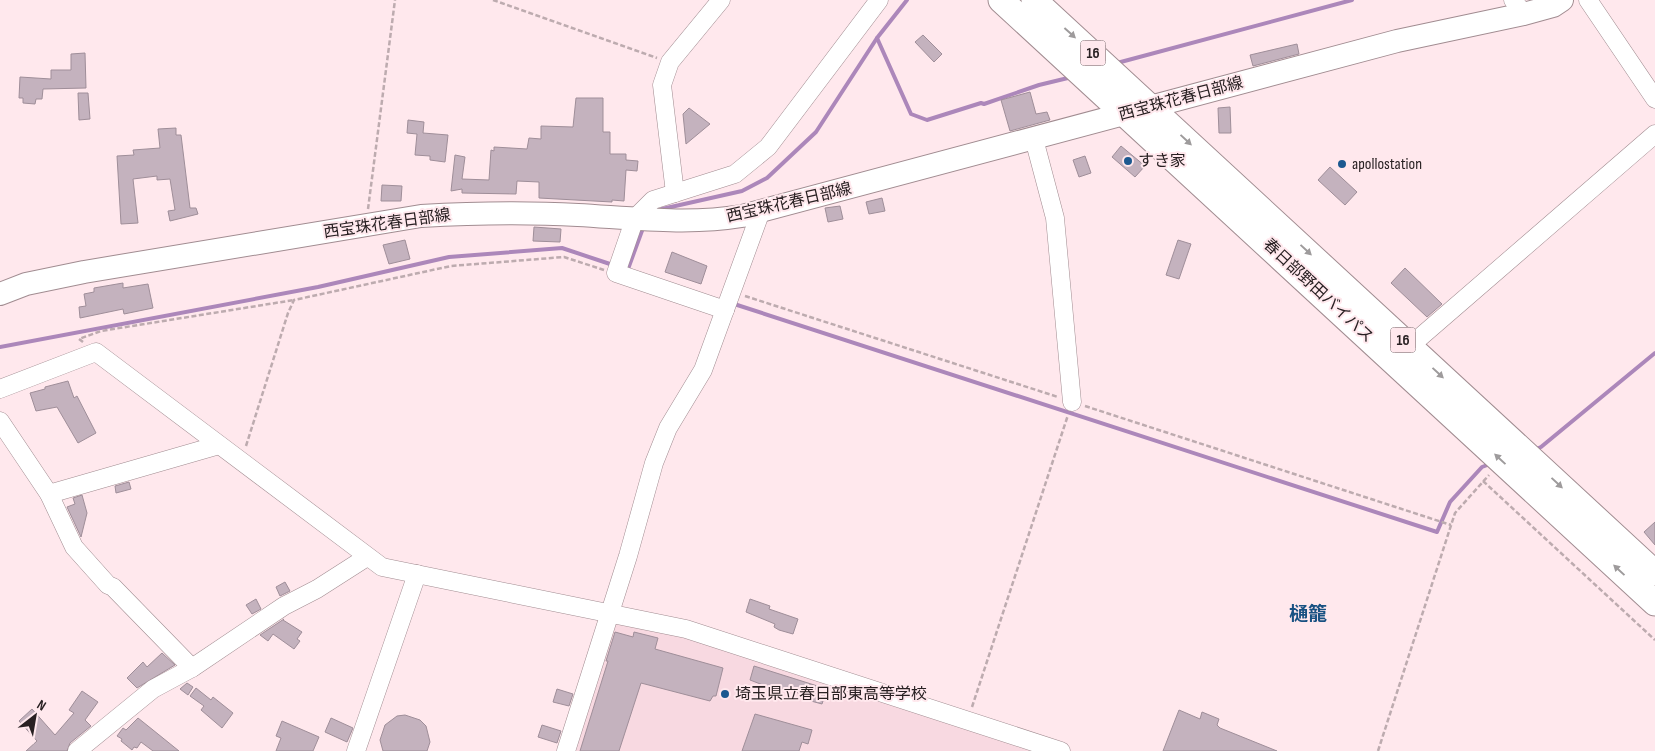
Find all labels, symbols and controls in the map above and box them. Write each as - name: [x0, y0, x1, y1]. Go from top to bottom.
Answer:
- one-way arrow: [1064, 27, 1076, 39]
- road number: 16: [1080, 40, 1106, 66]
- street label: 西宝珠花春日部線: [1117, 73, 1245, 125]
- one-way arrow: [1180, 134, 1192, 146]
- place label: すき家: [1138, 152, 1186, 171]
- marker: すき家: [1122, 155, 1134, 167]
- place label: apollostation: [1352, 155, 1422, 174]
- marker: apollostation: [1336, 158, 1348, 170]
- street label: 西宝珠花春日部線: [724, 179, 854, 227]
- street label: 西宝珠花春日部線: [322, 206, 452, 242]
- street label: 春日部野田バイパス: [1259, 235, 1377, 347]
- one-way arrow: [1299, 244, 1311, 256]
- road number: 16: [1390, 328, 1416, 352]
- one-way arrow: [1432, 367, 1445, 378]
- one-way arrow: [1494, 453, 1506, 465]
- one-way arrow: [1551, 477, 1563, 489]
- one-way arrow: [1614, 564, 1626, 576]
- district label: 樋籠: [1289, 603, 1327, 626]
- place label: 埼玉県立春日部東高等学校: [735, 685, 927, 704]
- marker: 埼玉県立春日部東高等学校: [719, 688, 731, 700]
- north arrow: [10, 691, 60, 741]
- text: N: [34, 696, 49, 714]

